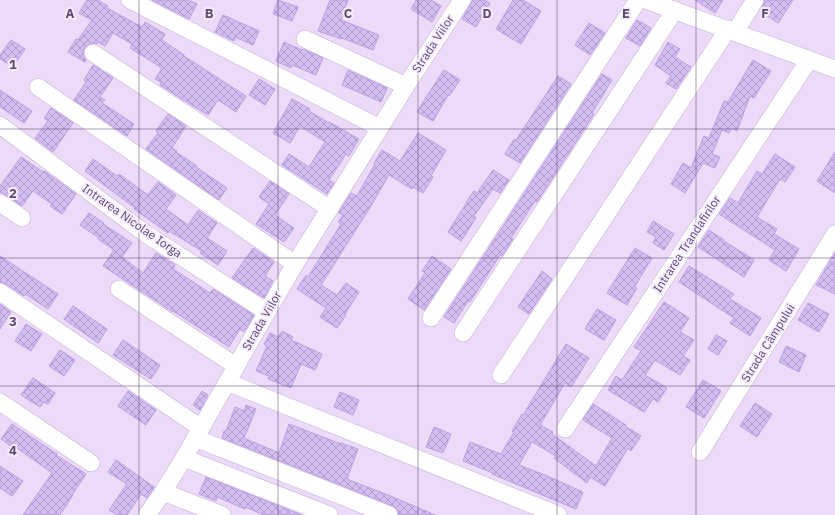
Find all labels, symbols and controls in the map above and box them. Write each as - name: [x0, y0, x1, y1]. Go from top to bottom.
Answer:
- text: A: [66, 5, 75, 22]
- text: B: [205, 5, 214, 22]
- text: C: [344, 5, 353, 22]
- text: D: [482, 5, 492, 22]
- text: E: [622, 5, 630, 22]
- text: F: [761, 5, 769, 22]
- street label: Strada Viilor: [408, 12, 457, 75]
- text: 1: [9, 56, 17, 73]
- street label: Intrarea Nicolae Iorga: [80, 181, 186, 261]
- text: 2: [9, 185, 17, 202]
- street label: Intrarea Trandafirilor: [650, 192, 724, 295]
- street label: Strada Viilor: [239, 288, 285, 353]
- street label: Strada Câmpului: [738, 301, 798, 385]
- text: 3: [9, 313, 17, 330]
- text: 4: [9, 442, 17, 459]

